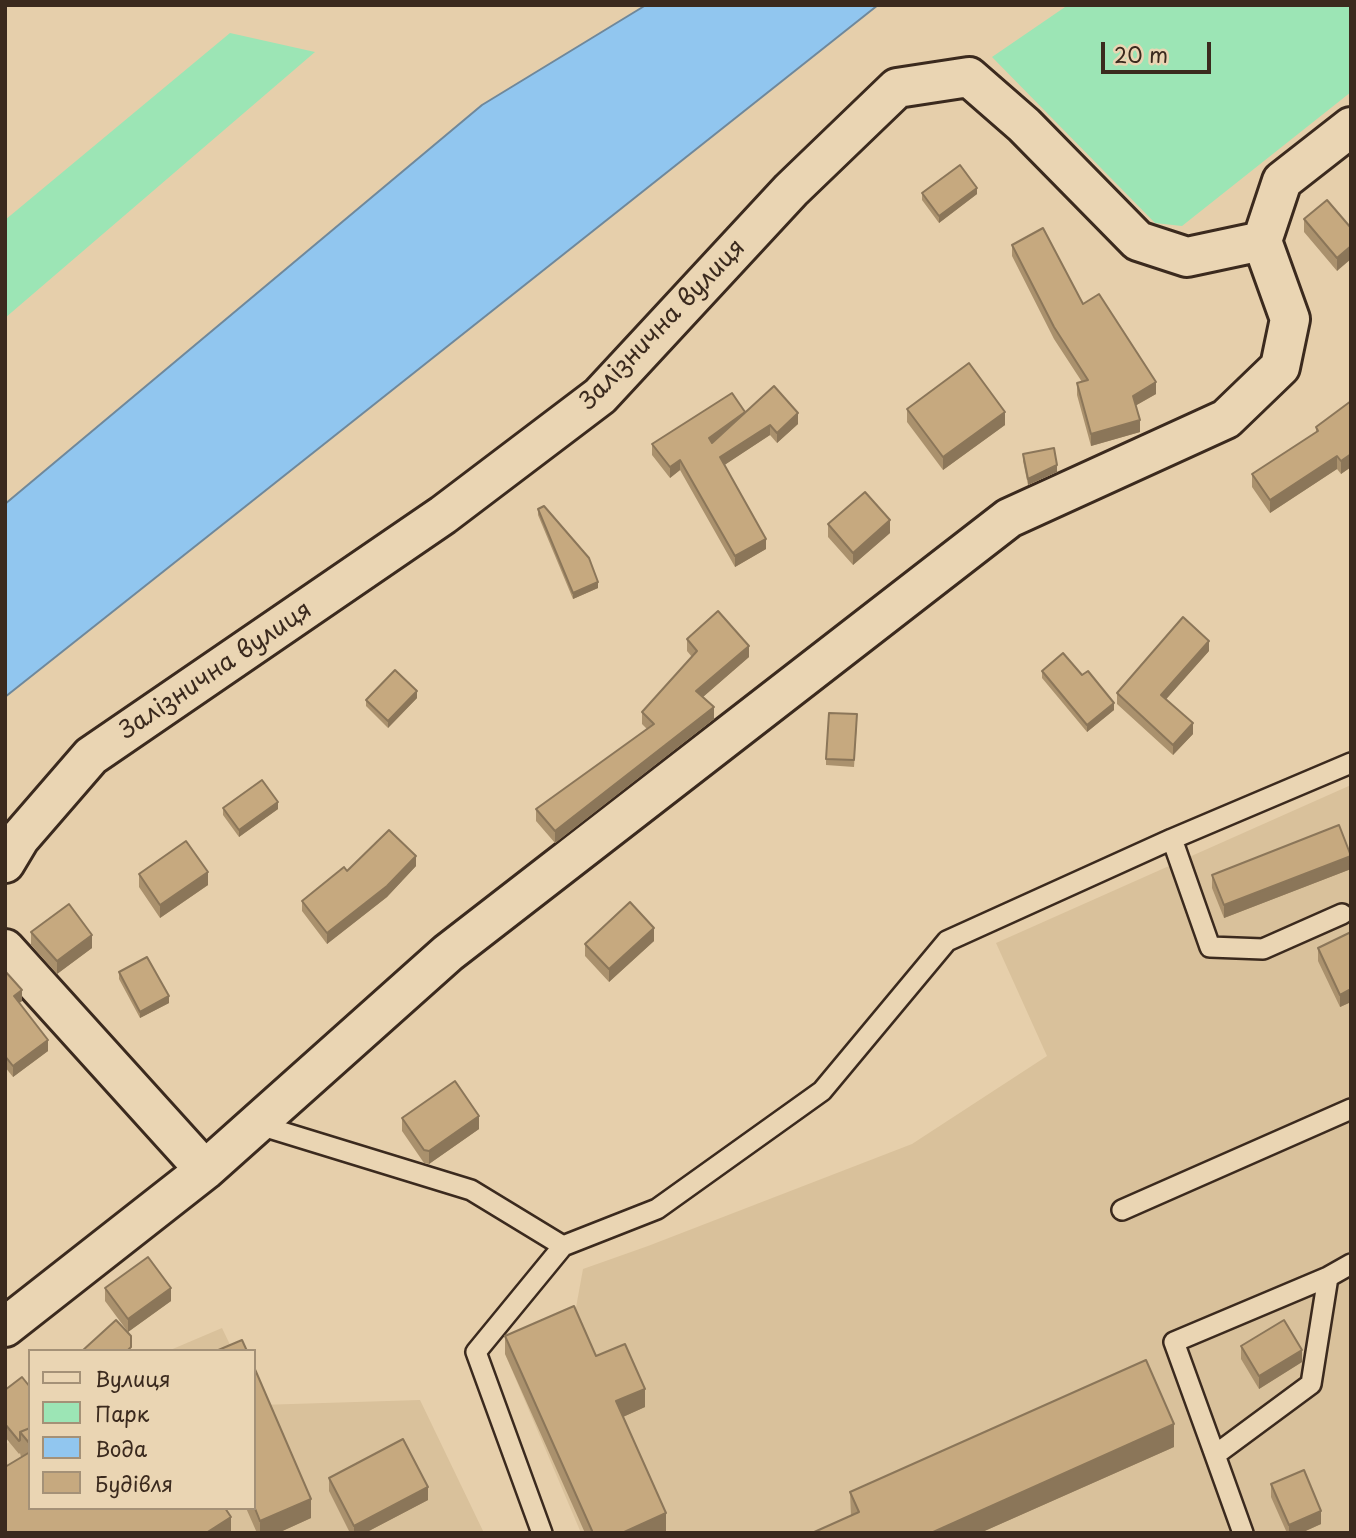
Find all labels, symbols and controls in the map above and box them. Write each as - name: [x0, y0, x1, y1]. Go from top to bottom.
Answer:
- scale bar: [1104, 28, 1214, 72]
- text: 20 m: [1114, 38, 1168, 70]
- street label: Залізнична вулиця: [574, 234, 752, 416]
- street label: Залізнична вулиця: [114, 596, 318, 746]
- legend: [28, 1349, 256, 1510]
- text: Вулиця: [95, 1362, 171, 1394]
- text: Парк: [95, 1397, 149, 1429]
- text: Вода: [95, 1432, 147, 1464]
- text: Будівля: [95, 1467, 173, 1499]

